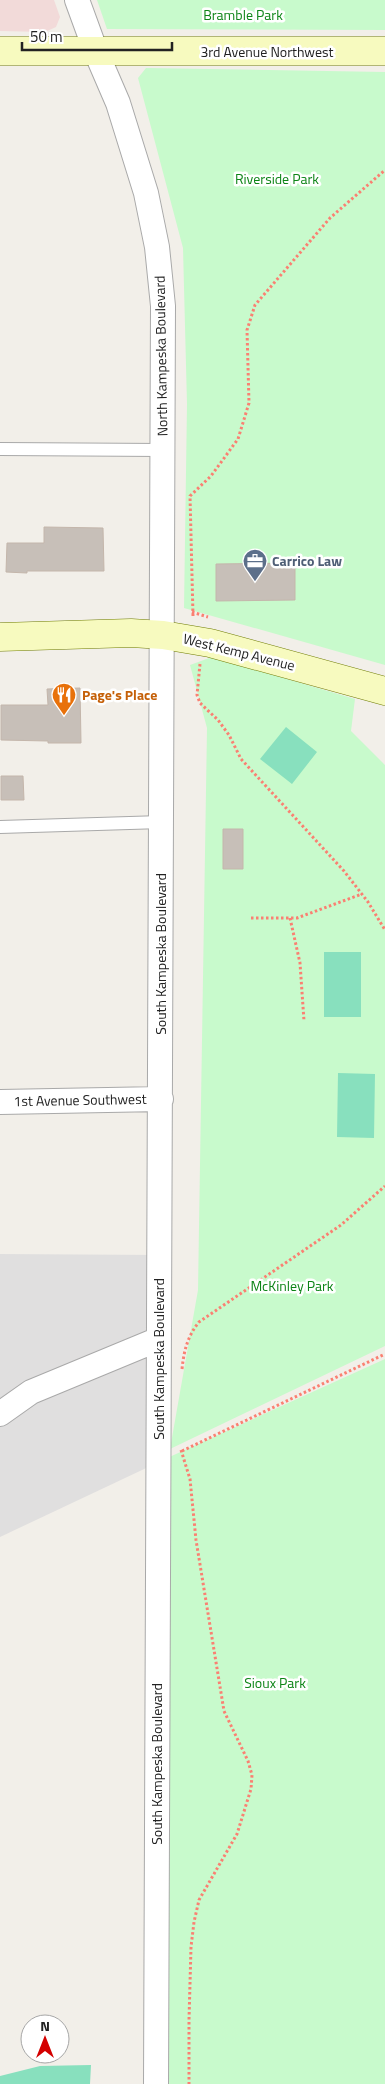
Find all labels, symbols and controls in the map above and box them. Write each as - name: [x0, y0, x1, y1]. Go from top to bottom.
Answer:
- park label: Bramble Park: [203, 4, 283, 25]
- scale bar: [22, 20, 172, 52]
- text: 50 m: [30, 25, 63, 48]
- street label: 3rd Avenue Northwest: [201, 41, 334, 62]
- park label: Riverside Park: [235, 168, 319, 189]
- street label: North Kampeska Boulevard: [149, 275, 172, 437]
- office icon: Carrico Law: [242, 548, 268, 582]
- place label: Carrico Law: [272, 550, 342, 571]
- street label: West Kemp Avenue: [181, 627, 297, 676]
- restaurant icon: Page's Place: [51, 682, 77, 716]
- place label: Page's Place: [82, 684, 157, 705]
- street label: South Kampeska Boulevard: [150, 873, 171, 1035]
- street label: 1st Avenue Southwest: [13, 1088, 147, 1111]
- park label: McKinley Park: [250, 1275, 334, 1296]
- street label: South Kampeska Boulevard: [148, 1278, 169, 1440]
- park label: Sioux Park: [244, 1672, 306, 1693]
- street label: South Kampeska Boulevard: [146, 1683, 167, 1845]
- north arrow: [20, 2014, 70, 2064]
- text: N: [40, 2015, 50, 2036]

